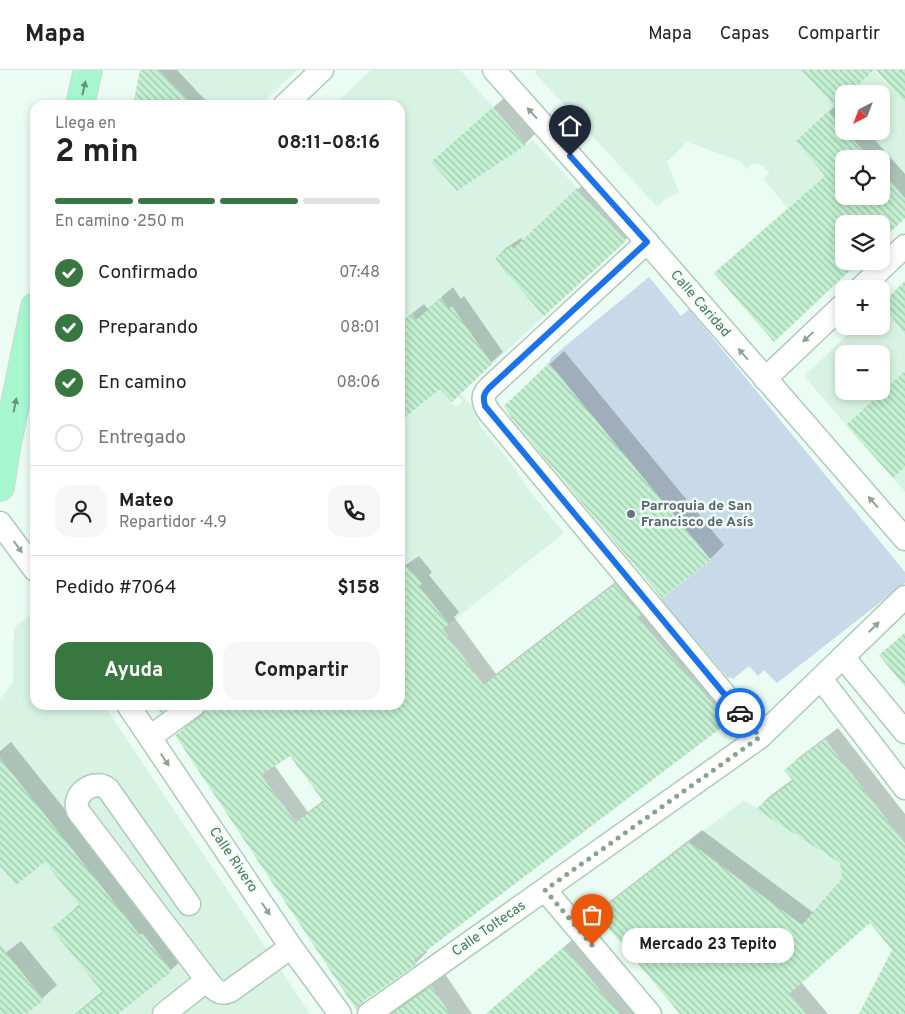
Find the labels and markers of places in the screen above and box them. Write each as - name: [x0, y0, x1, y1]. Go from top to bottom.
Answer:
- pin: [549, 105, 591, 156]
- place label: Parroquia de San Francisco de Asís: [641, 498, 754, 531]
- marker: Parroquia de San Francisco de Asís: [625, 508, 637, 520]
- pin: [571, 894, 613, 945]
- callout: Mercado 23 Tepito: [622, 928, 794, 962]

